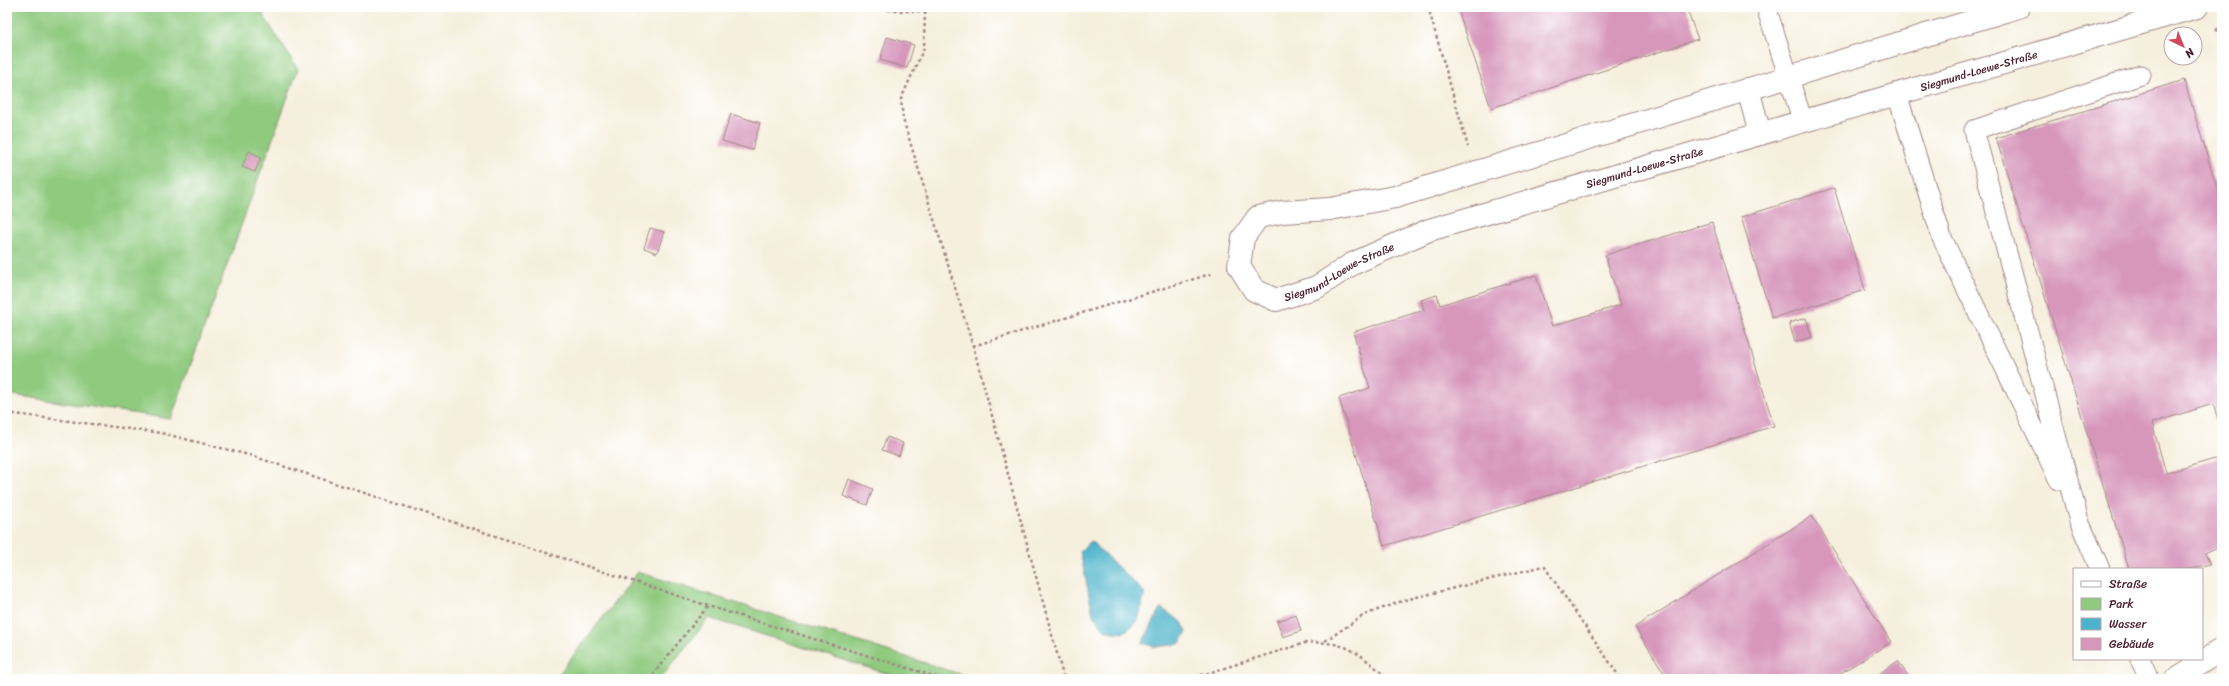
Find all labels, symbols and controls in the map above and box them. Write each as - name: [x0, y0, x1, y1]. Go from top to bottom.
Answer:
- north arrow: [2163, 26, 2203, 66]
- text: N: [2180, 43, 2199, 63]
- street label: Siegmund-Loewe-Straße: [1918, 45, 2040, 97]
- street label: Siegmund-Loewe-Straße: [1584, 142, 1706, 194]
- street label: Siegmund-Loewe-Straße: [1282, 237, 1398, 307]
- legend: [2073, 568, 2203, 660]
- text: Straße: [2109, 573, 2147, 595]
- text: Park: [2109, 593, 2134, 615]
- text: Wasser: [2109, 613, 2147, 635]
- text: Gebäude: [2109, 633, 2154, 655]

